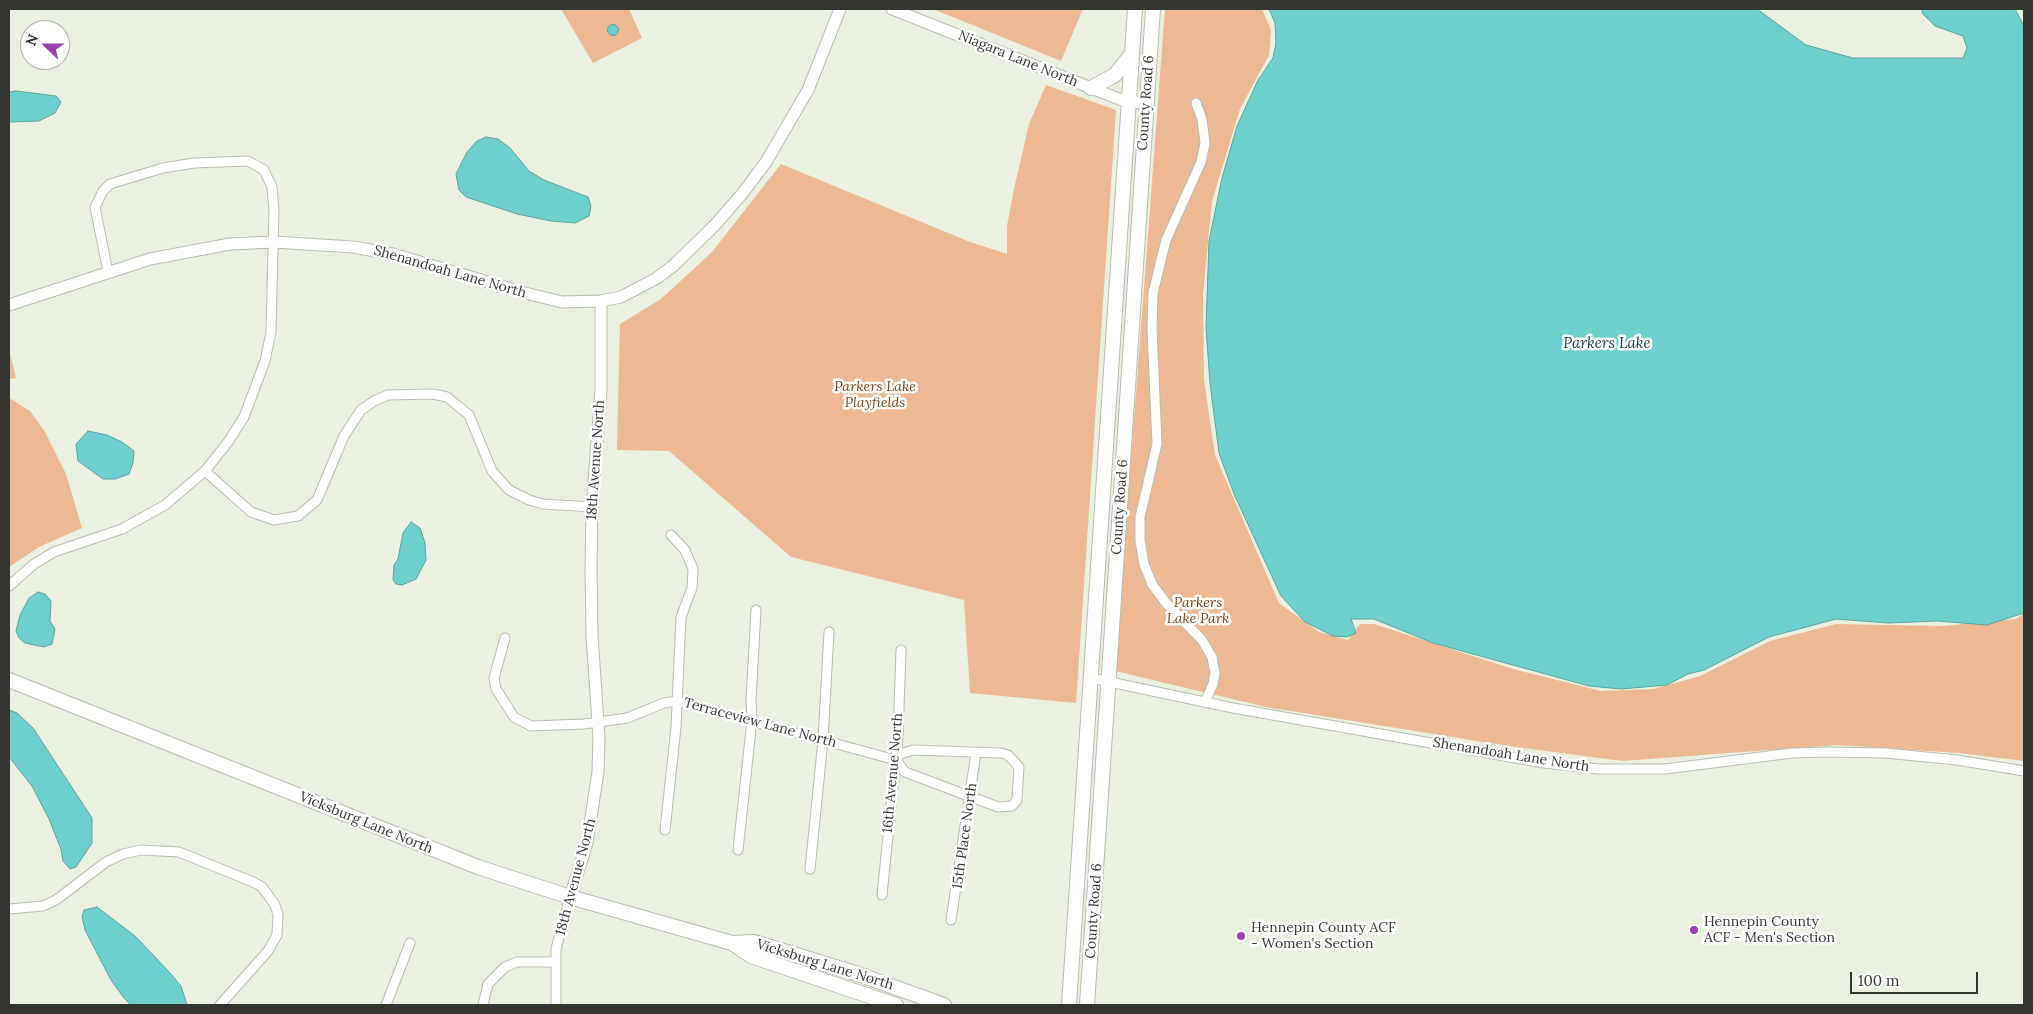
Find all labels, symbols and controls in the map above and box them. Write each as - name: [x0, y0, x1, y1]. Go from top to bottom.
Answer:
- north arrow: [20, 20, 70, 70]
- street label: Niagara Lane North: [956, 27, 1080, 91]
- text: N: [22, 31, 42, 48]
- street label: County Road 6: [1134, 55, 1158, 151]
- street label: Shenandoah Lane North: [372, 242, 528, 302]
- water label: Parkers Lake: [1563, 335, 1651, 353]
- park label: Parkers Lake Playfields: [834, 379, 916, 412]
- street label: 18th Avenue North: [583, 399, 609, 521]
- street label: County Road 6: [1108, 459, 1132, 555]
- park label: Parkers Lake Park: [1167, 595, 1229, 628]
- street label: Terraceview Lane North: [682, 695, 838, 751]
- street label: 16th Avenue North: [879, 712, 907, 834]
- street label: Shenandoah Lane North: [1432, 734, 1590, 776]
- street label: 15th Place North: [949, 782, 981, 890]
- street label: Vicksburg Lane North: [297, 789, 435, 857]
- street label: 18th Avenue North: [552, 817, 600, 937]
- street label: County Road 6: [1082, 863, 1106, 959]
- place label: Hennepin County ACF - Men's Section: [1704, 914, 1835, 946]
- place label: Hennepin County ACF - Women's Section: [1251, 920, 1396, 952]
- marker: Hennepin County ACF - Men's Section: [1688, 924, 1700, 936]
- marker: Hennepin County ACF - Women's Section: [1235, 930, 1247, 942]
- street label: Vicksburg Lane North: [754, 936, 896, 994]
- scale bar: [1853, 962, 1980, 994]
- text: 100 m: [1858, 971, 1899, 990]

